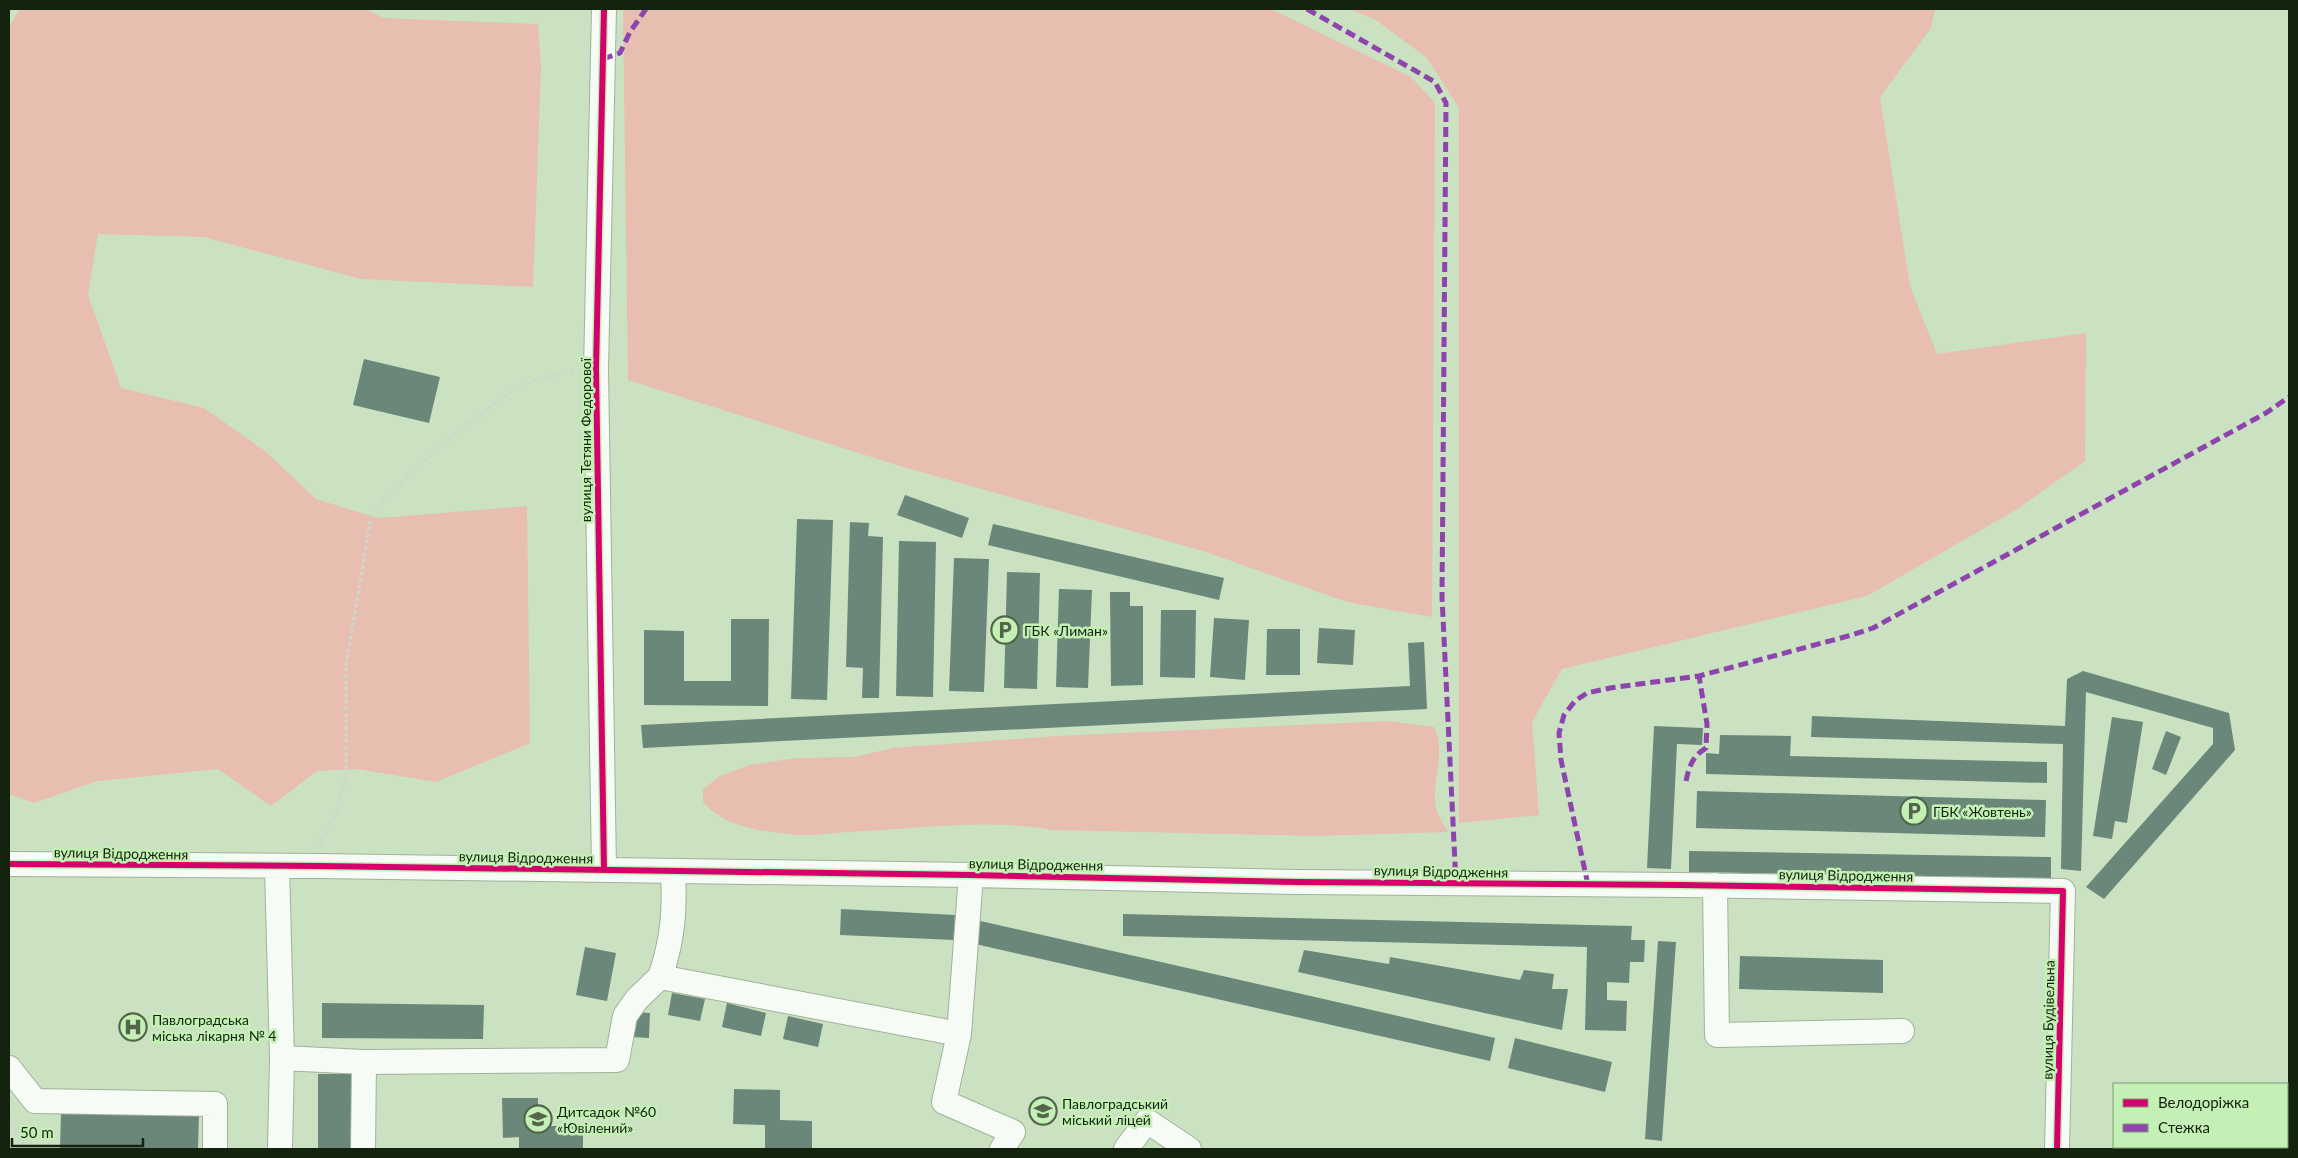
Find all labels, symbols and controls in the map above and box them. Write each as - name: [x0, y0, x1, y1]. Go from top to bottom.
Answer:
- street label: вулиця Тетяни Федорової: [577, 357, 594, 522]
- parking icon: ГБК «Лиман»: [990, 615, 1020, 645]
- place label: ГБК «Лиман»: [1024, 622, 1108, 639]
- parking icon: ГБК «Жовтень»: [1899, 796, 1929, 826]
- place label: ГБК «Жовтень»: [1933, 803, 2032, 820]
- street label: вулиця Відродження: [54, 843, 188, 863]
- street label: вулиця Відродження: [459, 847, 593, 867]
- street label: вулиця Відродження: [969, 854, 1103, 874]
- street label: вулиця Відродження: [1374, 861, 1508, 881]
- street label: вулиця Відродження: [1779, 865, 1913, 885]
- street label: вулиця Будівельна: [2038, 960, 2058, 1080]
- place label: Павлоградська міська лікарня № 4: [152, 1011, 276, 1044]
- hospital icon: Павлоградська міська лікарня № 4: [118, 1012, 148, 1042]
- legend: [2113, 1083, 2288, 1148]
- text: Велодоріжка: [2158, 1093, 2249, 1111]
- place label: Павлоградський міський ліцей: [1062, 1095, 1168, 1128]
- school or university icon: Павлоградський міський ліцей: [1028, 1096, 1058, 1126]
- place label: Дитсадок №60 «Ювілений»: [557, 1103, 656, 1136]
- school or university icon: Дитсадок №60 «Ювілений»: [523, 1104, 553, 1134]
- scale bar: [12, 1116, 144, 1148]
- text: Стежка: [2158, 1118, 2210, 1136]
- text: 50 m: [20, 1123, 54, 1141]

